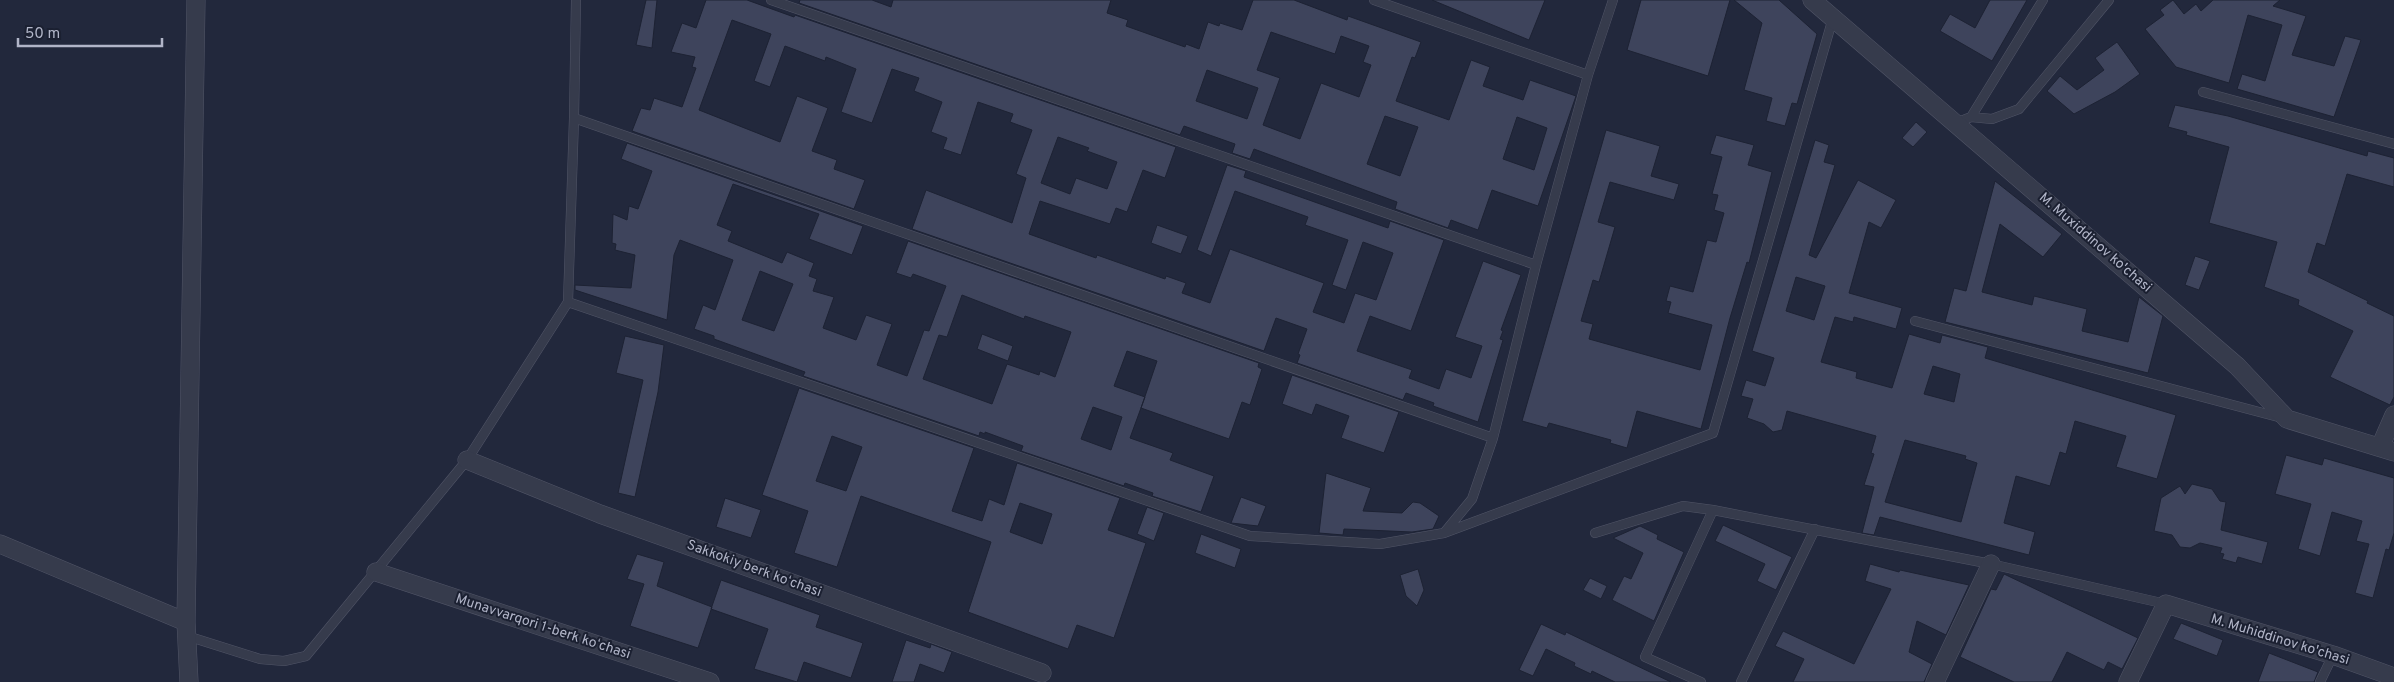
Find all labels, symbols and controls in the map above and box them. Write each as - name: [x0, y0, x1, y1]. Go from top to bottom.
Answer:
- scale bar: [18, 15, 161, 47]
- text: 50 m: [25, 25, 60, 44]
- street label: M. Muxiddinov ko'chasi: [2035, 190, 2155, 296]
- street label: Sakkokiy berk koʻchasi: [684, 537, 824, 601]
- street label: Munavvarqori 1-berk koʻchasi: [453, 591, 633, 663]
- street label: M. Muhiddinov ko'chasi: [2209, 611, 2351, 669]

